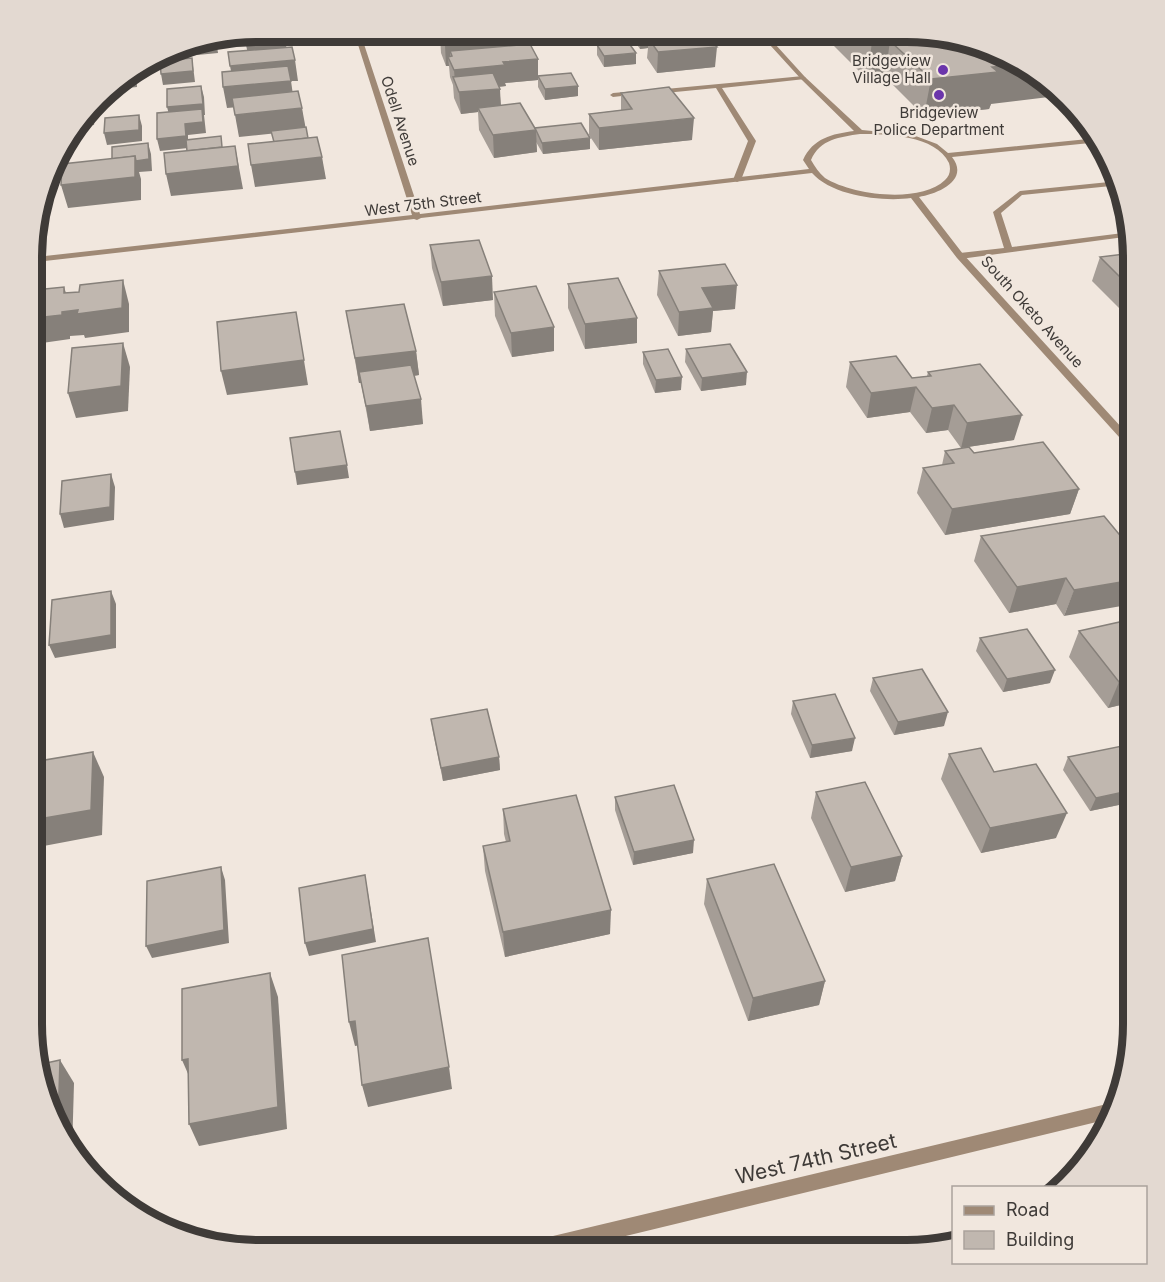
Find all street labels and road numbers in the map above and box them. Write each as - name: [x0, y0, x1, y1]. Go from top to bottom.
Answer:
- street label: Odell Avenue: [377, 73, 424, 168]
- street label: West 75th Street: [363, 187, 483, 220]
- street label: South Oketo Avenue: [977, 252, 1088, 372]
- street label: West 74th Street: [733, 1128, 899, 1189]

